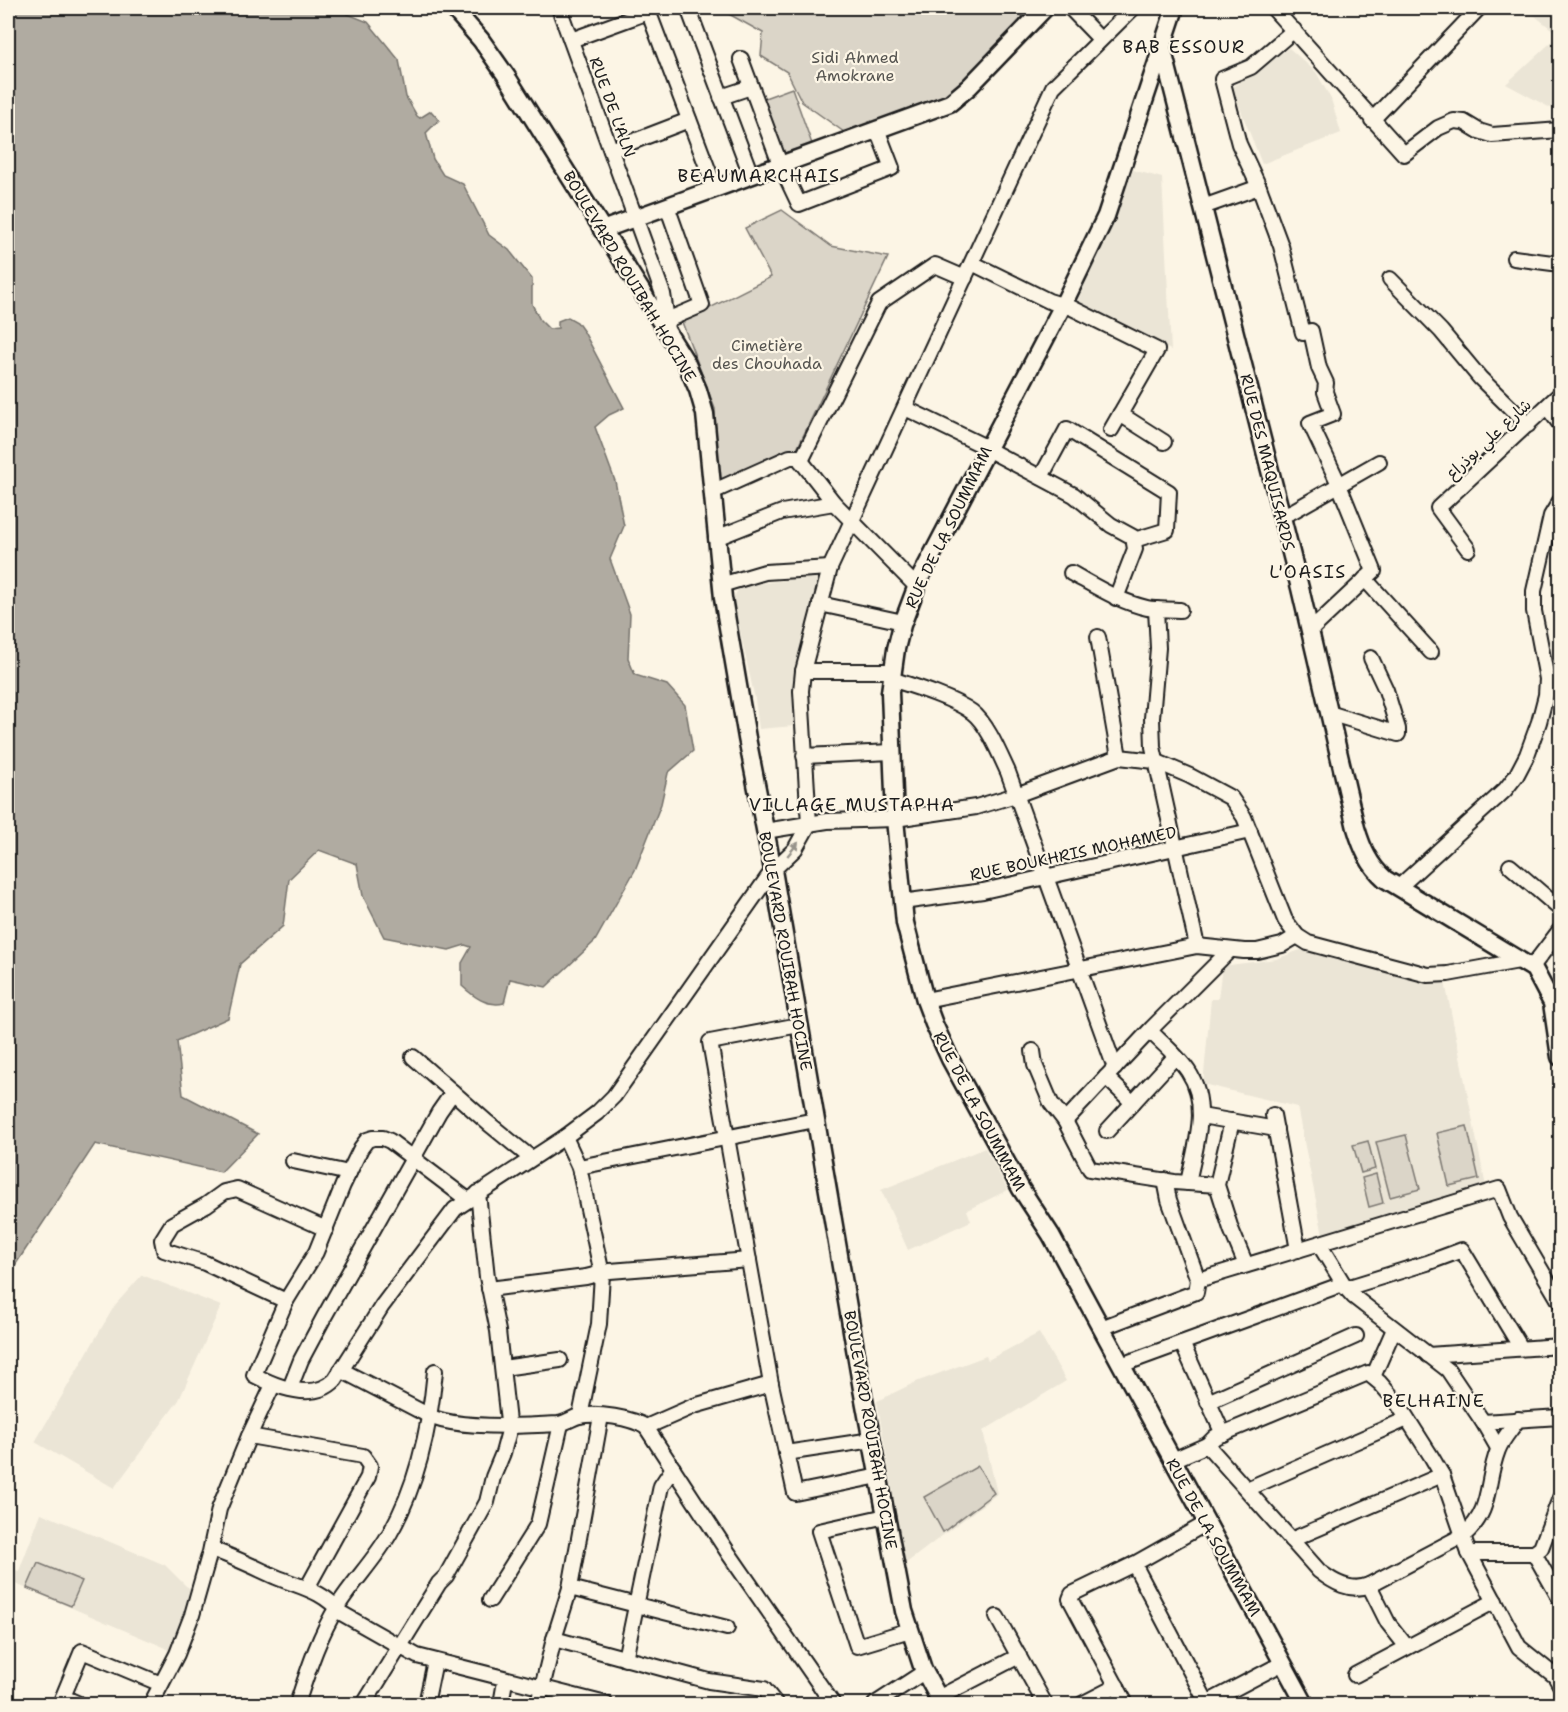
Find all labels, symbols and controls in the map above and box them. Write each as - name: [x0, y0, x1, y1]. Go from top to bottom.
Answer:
- district label: BAB ESSOUR: [1122, 35, 1246, 59]
- park label: Sidi Ahmed Amokrane: [811, 47, 899, 86]
- street label: RUE DE L'ALN: [585, 54, 640, 160]
- district label: BEAUMARCHAIS: [678, 164, 840, 188]
- street label: BOULEVARD ROUIBAH HOCINE: [558, 167, 701, 386]
- park label: Cimetière des Chouhada: [712, 335, 822, 374]
- street label: RUE DES MAQUISARDS: [1235, 372, 1300, 553]
- street label: شارع علي بوذراع: [1441, 394, 1538, 487]
- street label: RUE DE LA SOUMMAM: [900, 443, 997, 612]
- district label: L'OASIS: [1269, 560, 1347, 584]
- district label: VILLAGE MUSTAPHA: [749, 793, 955, 817]
- street label: RUE BOUKHRIS MOHAMED: [968, 821, 1178, 886]
- street label: BOULEVARD ROUIBAH HOCINE: [754, 830, 817, 1072]
- one-way arrow: [787, 841, 800, 857]
- street label: RUE DE LA SOUMMAM: [929, 1028, 1031, 1195]
- street label: BOULEVARD ROUIBAH HOCINE: [839, 1309, 902, 1551]
- district label: BELHAINE: [1383, 1389, 1485, 1413]
- street label: RUE DE LA SOUMMAM: [1161, 1454, 1266, 1620]

